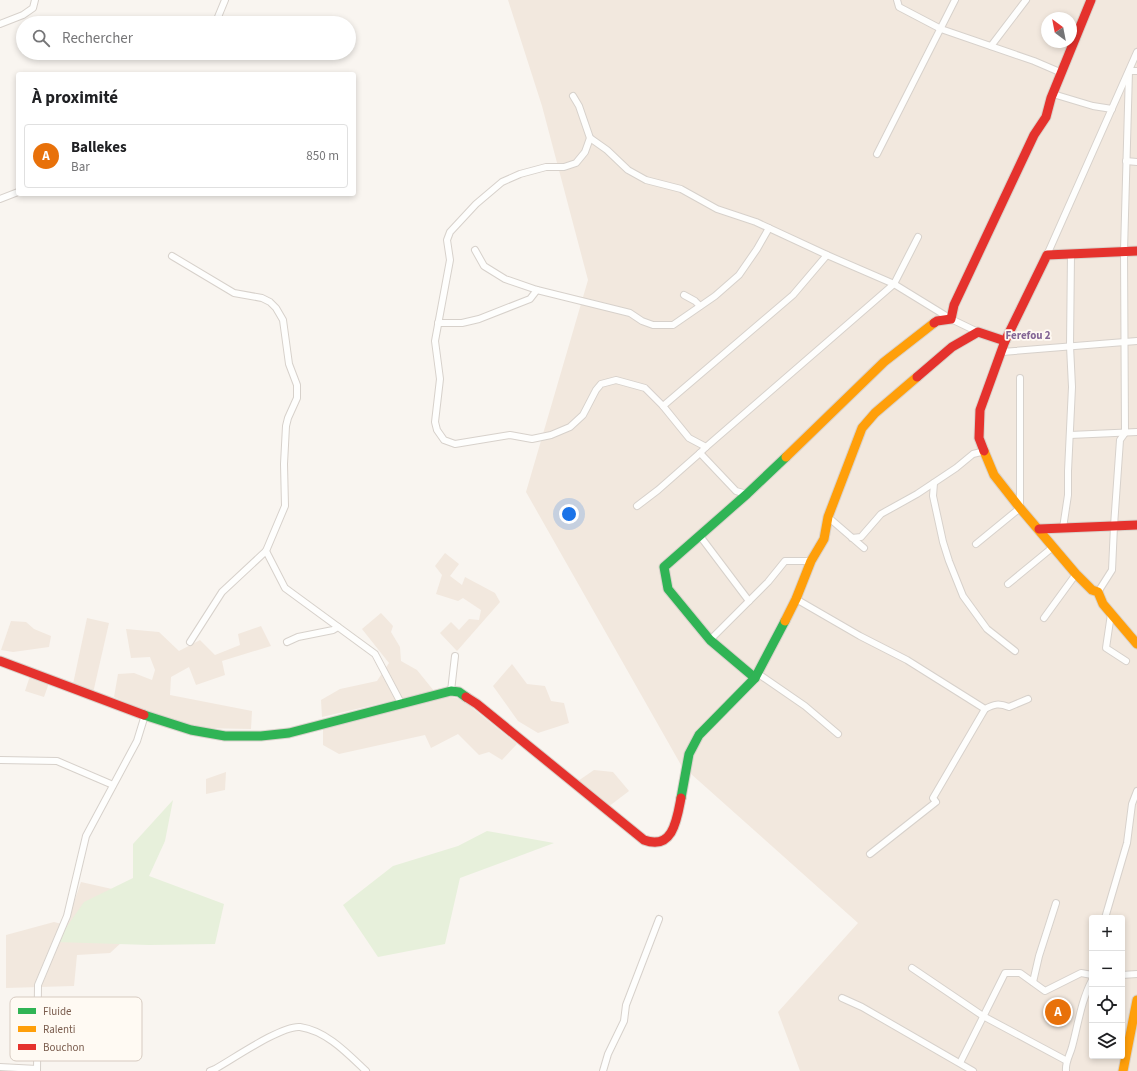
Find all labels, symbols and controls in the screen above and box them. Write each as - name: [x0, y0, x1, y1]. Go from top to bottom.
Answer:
- north arrow: [1041, 12, 1077, 48]
- search box: [16, 16, 356, 60]
- icon: search: [30, 27, 52, 49]
- text: Rechercher: [62, 28, 133, 49]
- text: À proximité: [32, 86, 118, 110]
- text: Ballekes: [71, 137, 127, 158]
- text: A: [42, 147, 50, 165]
- text: 850 m: [306, 147, 339, 165]
- text: Bar: [71, 158, 90, 176]
- district label: Ferefou 2: [1005, 328, 1051, 343]
- your location: [559, 504, 579, 524]
- map controls: [1089, 915, 1125, 1059]
- button: +: [1089, 915, 1125, 951]
- button: −: [1089, 951, 1125, 987]
- button: locate: [1089, 987, 1125, 1023]
- legend: [10, 997, 142, 1061]
- pin: A: [1045, 997, 1071, 1027]
- text: Fluide: [43, 1004, 72, 1019]
- text: Ralenti: [43, 1022, 75, 1037]
- button: layers: [1089, 1023, 1125, 1059]
- text: Bouchon: [43, 1040, 84, 1055]

